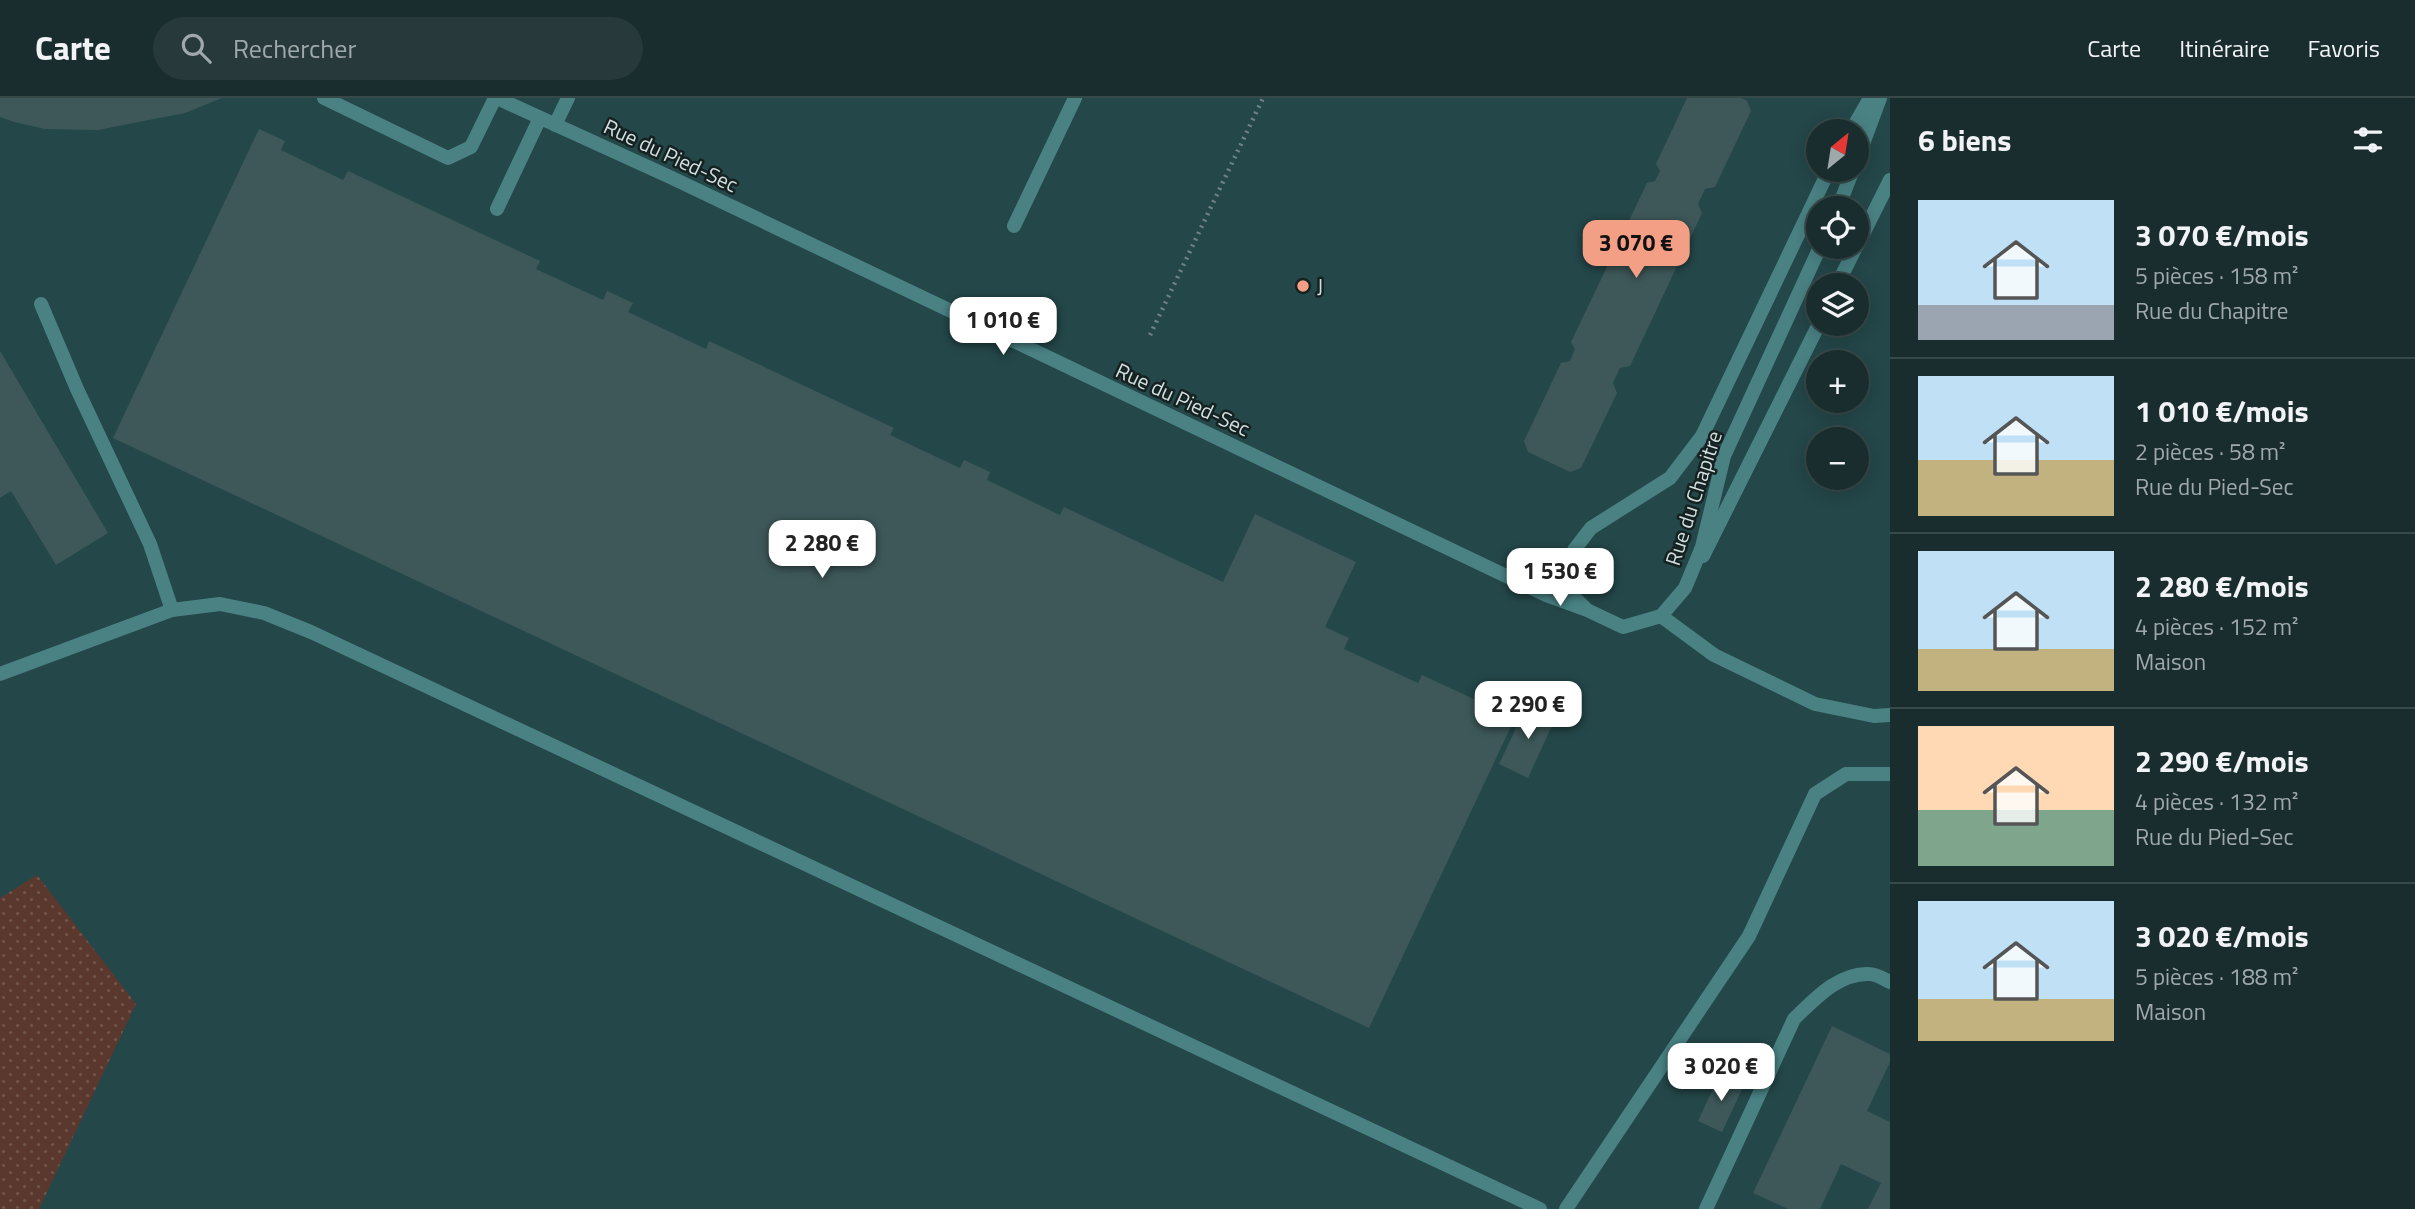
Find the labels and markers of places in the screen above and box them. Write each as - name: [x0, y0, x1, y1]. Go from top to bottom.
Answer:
- pin: 3 070 €: [1571, 220, 1701, 280]
- place label: J: [1317, 270, 1323, 302]
- marker: J: [1295, 278, 1311, 294]
- pin: 1 010 €: [938, 298, 1068, 357]
- pin: 2 280 €: [757, 520, 887, 580]
- pin: 1 530 €: [1495, 548, 1625, 608]
- pin: 2 290 €: [1463, 682, 1593, 741]
- pin: 3 020 €: [1656, 1044, 1786, 1103]

